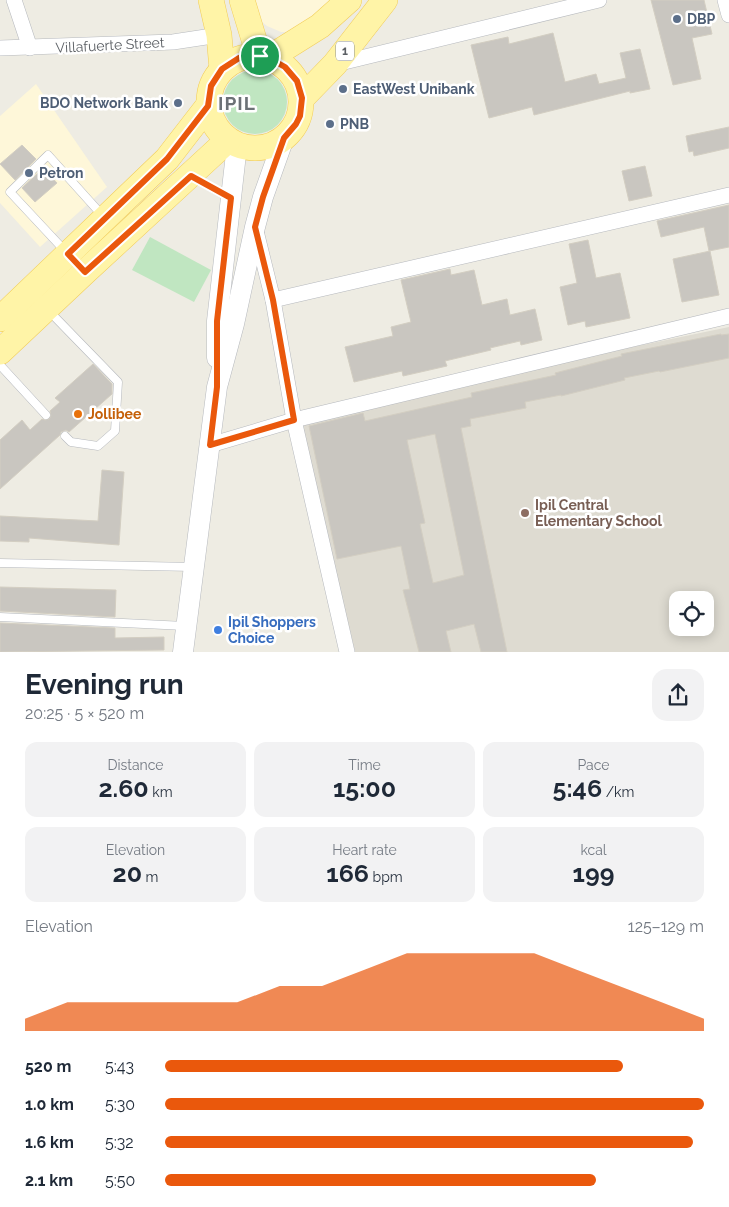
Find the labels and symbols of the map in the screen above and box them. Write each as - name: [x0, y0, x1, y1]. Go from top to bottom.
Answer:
- place label: DBP: [687, 11, 716, 27]
- marker: DBP: [671, 13, 683, 25]
- street label: Villafuerte Street: [55, 34, 165, 56]
- pin: [239, 35, 281, 77]
- road number: 1: [336, 41, 354, 60]
- place label: EastWest Unibank: [353, 81, 475, 97]
- marker: EastWest Unibank: [337, 83, 349, 95]
- district label: IPIL: [218, 92, 256, 114]
- place label: BDO Network Bank: [40, 95, 168, 111]
- marker: BDO Network Bank: [172, 97, 184, 109]
- place label: PNB: [340, 116, 369, 132]
- marker: PNB: [324, 118, 336, 130]
- place label: Petron: [39, 165, 84, 181]
- marker: Petron: [23, 167, 35, 179]
- place label: Jollibee: [88, 406, 142, 422]
- marker: Jollibee: [72, 408, 84, 420]
- place label: Ipil Central Elementary School: [535, 497, 663, 529]
- marker: Ipil Central Elementary School: [519, 507, 531, 519]
- place label: Ipil Shoppers Choice: [228, 614, 316, 646]
- marker: Ipil Shoppers Choice: [212, 624, 224, 636]

